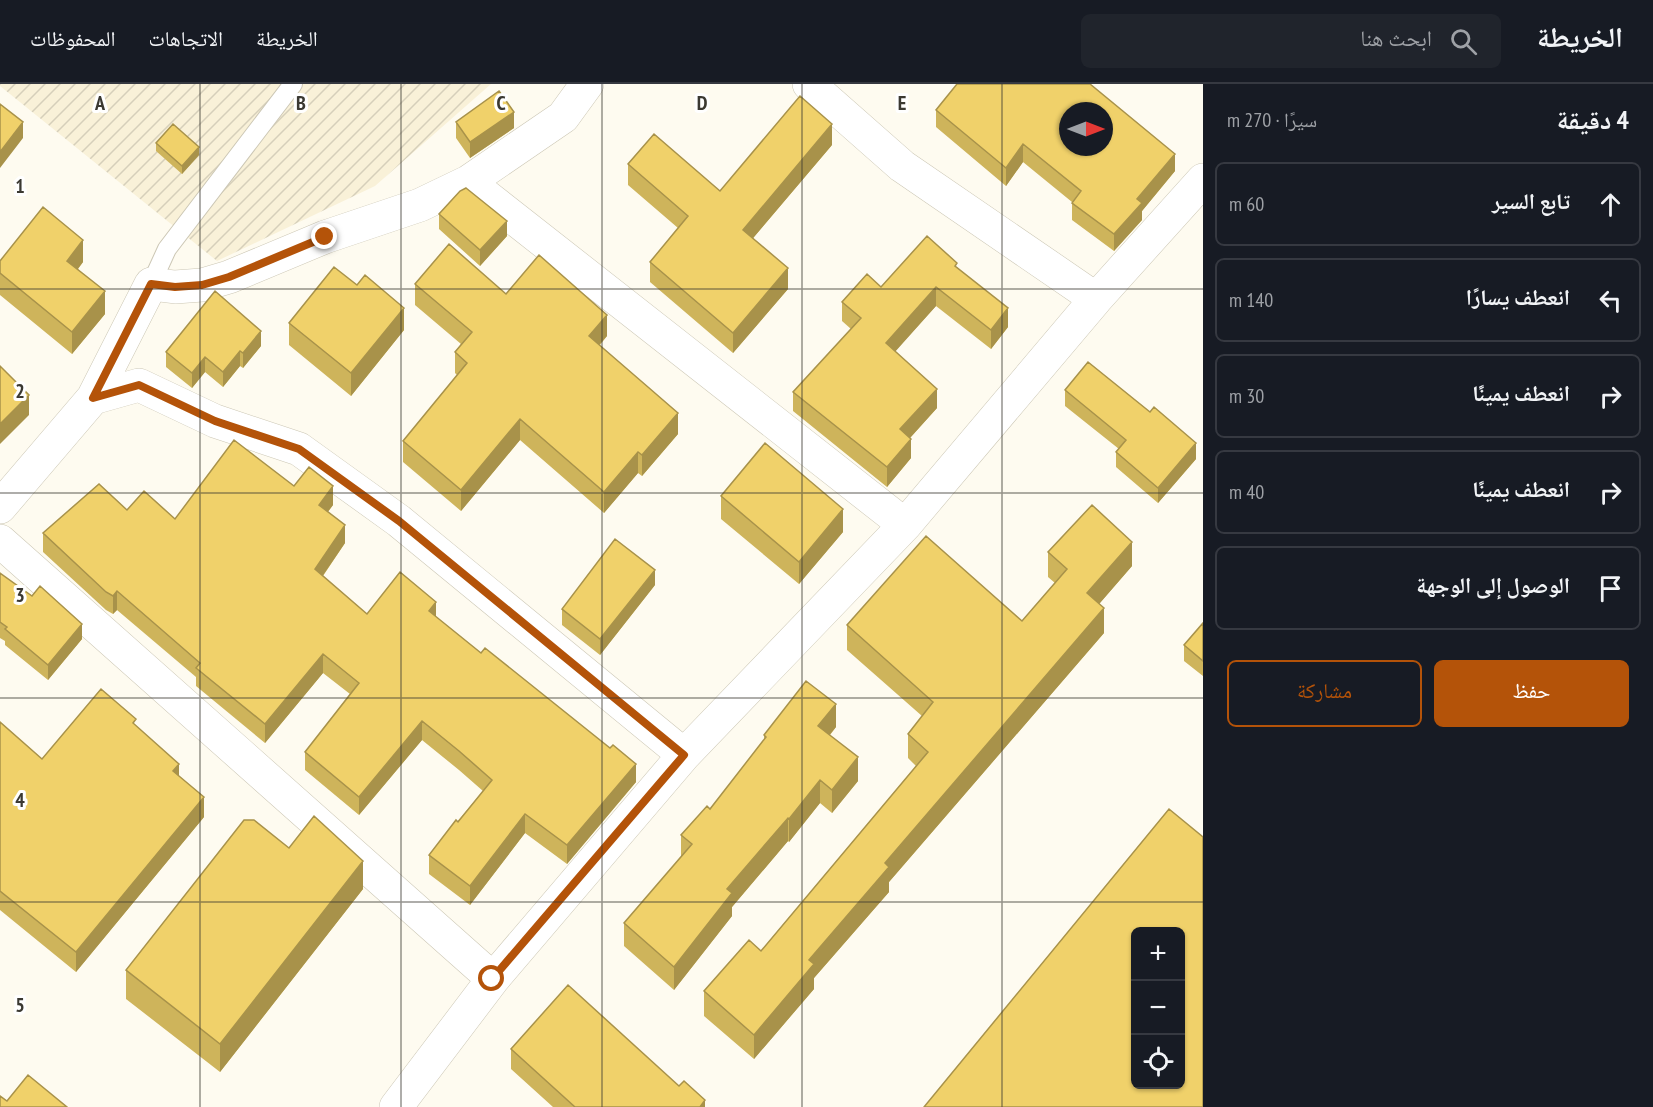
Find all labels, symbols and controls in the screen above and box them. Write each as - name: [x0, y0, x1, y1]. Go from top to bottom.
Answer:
- search box: [1081, 14, 1501, 68]
- text: الخريطة: [1537, 18, 1623, 55]
- text: ابحث هنا: [1360, 24, 1432, 52]
- text: المحفوظات: [30, 25, 115, 52]
- text: الاتجاهات: [148, 25, 223, 52]
- text: الخريطة: [256, 25, 318, 52]
- icon: search: [1447, 25, 1480, 58]
- text: A: [94, 90, 106, 116]
- text: B: [296, 90, 306, 116]
- text: C: [496, 90, 506, 116]
- text: D: [697, 90, 708, 116]
- text: E: [898, 90, 906, 116]
- north arrow: [1059, 102, 1113, 156]
- text: 4 دقيقة: [1557, 103, 1629, 136]
- text: سيرًا · 270 m: [1227, 107, 1317, 133]
- text: 1: [15, 173, 25, 199]
- text: تابع السير: [1492, 187, 1570, 215]
- icon: ahead: [1594, 188, 1627, 221]
- text: 60 m: [1229, 191, 1264, 217]
- route end: [311, 223, 337, 249]
- text: انعطف يسارًا: [1466, 283, 1570, 311]
- icon: left: [1594, 284, 1627, 317]
- text: 140 m: [1229, 287, 1273, 313]
- text: 2: [15, 378, 25, 404]
- text: انعطف يمينًا: [1472, 379, 1570, 407]
- icon: right: [1594, 380, 1627, 413]
- text: 30 m: [1229, 383, 1264, 409]
- text: انعطف يمينًا: [1472, 475, 1570, 503]
- icon: right: [1594, 476, 1627, 509]
- text: 40 m: [1229, 479, 1264, 505]
- text: الوصول إلى الوجهة: [1416, 571, 1570, 599]
- icon: arrive: [1594, 572, 1627, 605]
- text: 3: [15, 582, 25, 608]
- button: مشاركة: [1227, 660, 1422, 727]
- button: حفظ: [1434, 660, 1629, 727]
- text: 4: [15, 787, 25, 813]
- map controls: [1131, 927, 1185, 1089]
- button: +: [1131, 927, 1185, 981]
- route start: [478, 965, 504, 991]
- button: −: [1131, 981, 1185, 1035]
- text: 5: [15, 992, 25, 1018]
- button: locate: [1131, 1035, 1185, 1089]

